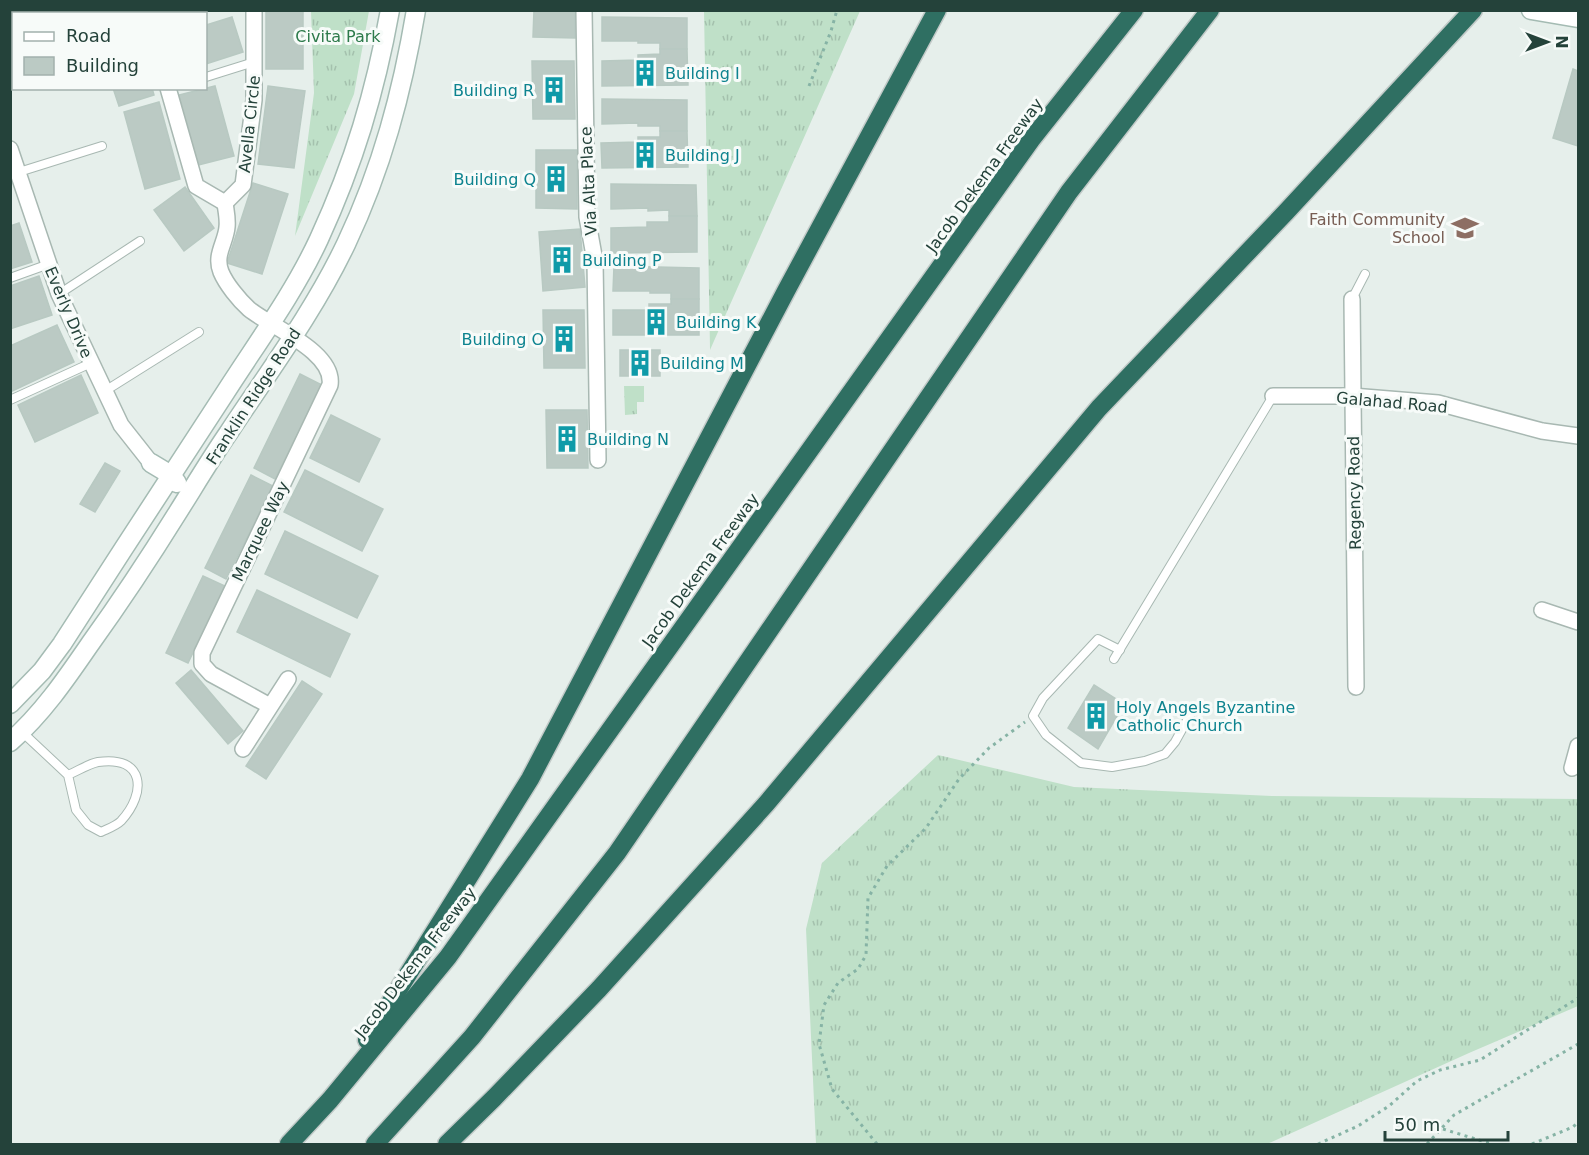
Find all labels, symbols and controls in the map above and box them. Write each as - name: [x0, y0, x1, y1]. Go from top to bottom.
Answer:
- legend: [12, 12, 207, 90]
- north arrow: [1517, 12, 1577, 72]
- text: Road: [66, 25, 111, 46]
- park label: Civita Park: [295, 27, 381, 46]
- text: N: [1552, 35, 1571, 49]
- text: Building: [66, 55, 139, 76]
- building icon: Building I: [630, 58, 660, 88]
- place label: Building I: [665, 64, 740, 83]
- street label: Avella Circle: [235, 74, 264, 174]
- building icon: Building R: [539, 75, 569, 105]
- place label: Building R: [453, 81, 534, 100]
- street label: Jacob Dekema Freeway: [922, 95, 1047, 257]
- street label: Via Alta Place: [576, 126, 601, 236]
- building icon: Building J: [630, 140, 660, 170]
- place label: Building J: [665, 146, 740, 165]
- building icon: Building Q: [541, 164, 571, 194]
- place label: Building Q: [453, 170, 536, 189]
- place label: Faith Community School: [1309, 210, 1445, 247]
- school or university icon: Faith Community School: [1450, 213, 1480, 243]
- building icon: Building P: [547, 245, 577, 275]
- place label: Building P: [582, 251, 662, 270]
- street label: Everly Drive: [41, 264, 96, 361]
- building icon: Building K: [641, 307, 671, 337]
- place label: Building K: [676, 313, 757, 332]
- street label: Franklin Ridge Road: [202, 324, 305, 468]
- building icon: Building O: [549, 324, 579, 354]
- place label: Building O: [461, 330, 544, 349]
- building icon: Building M: [625, 348, 655, 378]
- place label: Building M: [660, 354, 744, 373]
- street label: Galahad Road: [1335, 388, 1448, 417]
- building icon: Building N: [552, 424, 582, 454]
- place label: Building N: [587, 430, 669, 449]
- street label: Regency Road: [1344, 436, 1365, 550]
- street label: Marquee Way: [228, 478, 293, 584]
- street label: Jacob Dekema Freeway: [638, 490, 763, 652]
- place label: Holy Angels Byzantine Catholic Church: [1116, 698, 1295, 735]
- building icon: Holy Angels Byzantine Catholic Church: [1081, 701, 1111, 731]
- street label: Jacob Dekema Freeway: [350, 883, 480, 1042]
- scale bar: [1385, 1104, 1508, 1142]
- text: 50 m: [1394, 1114, 1440, 1135]

